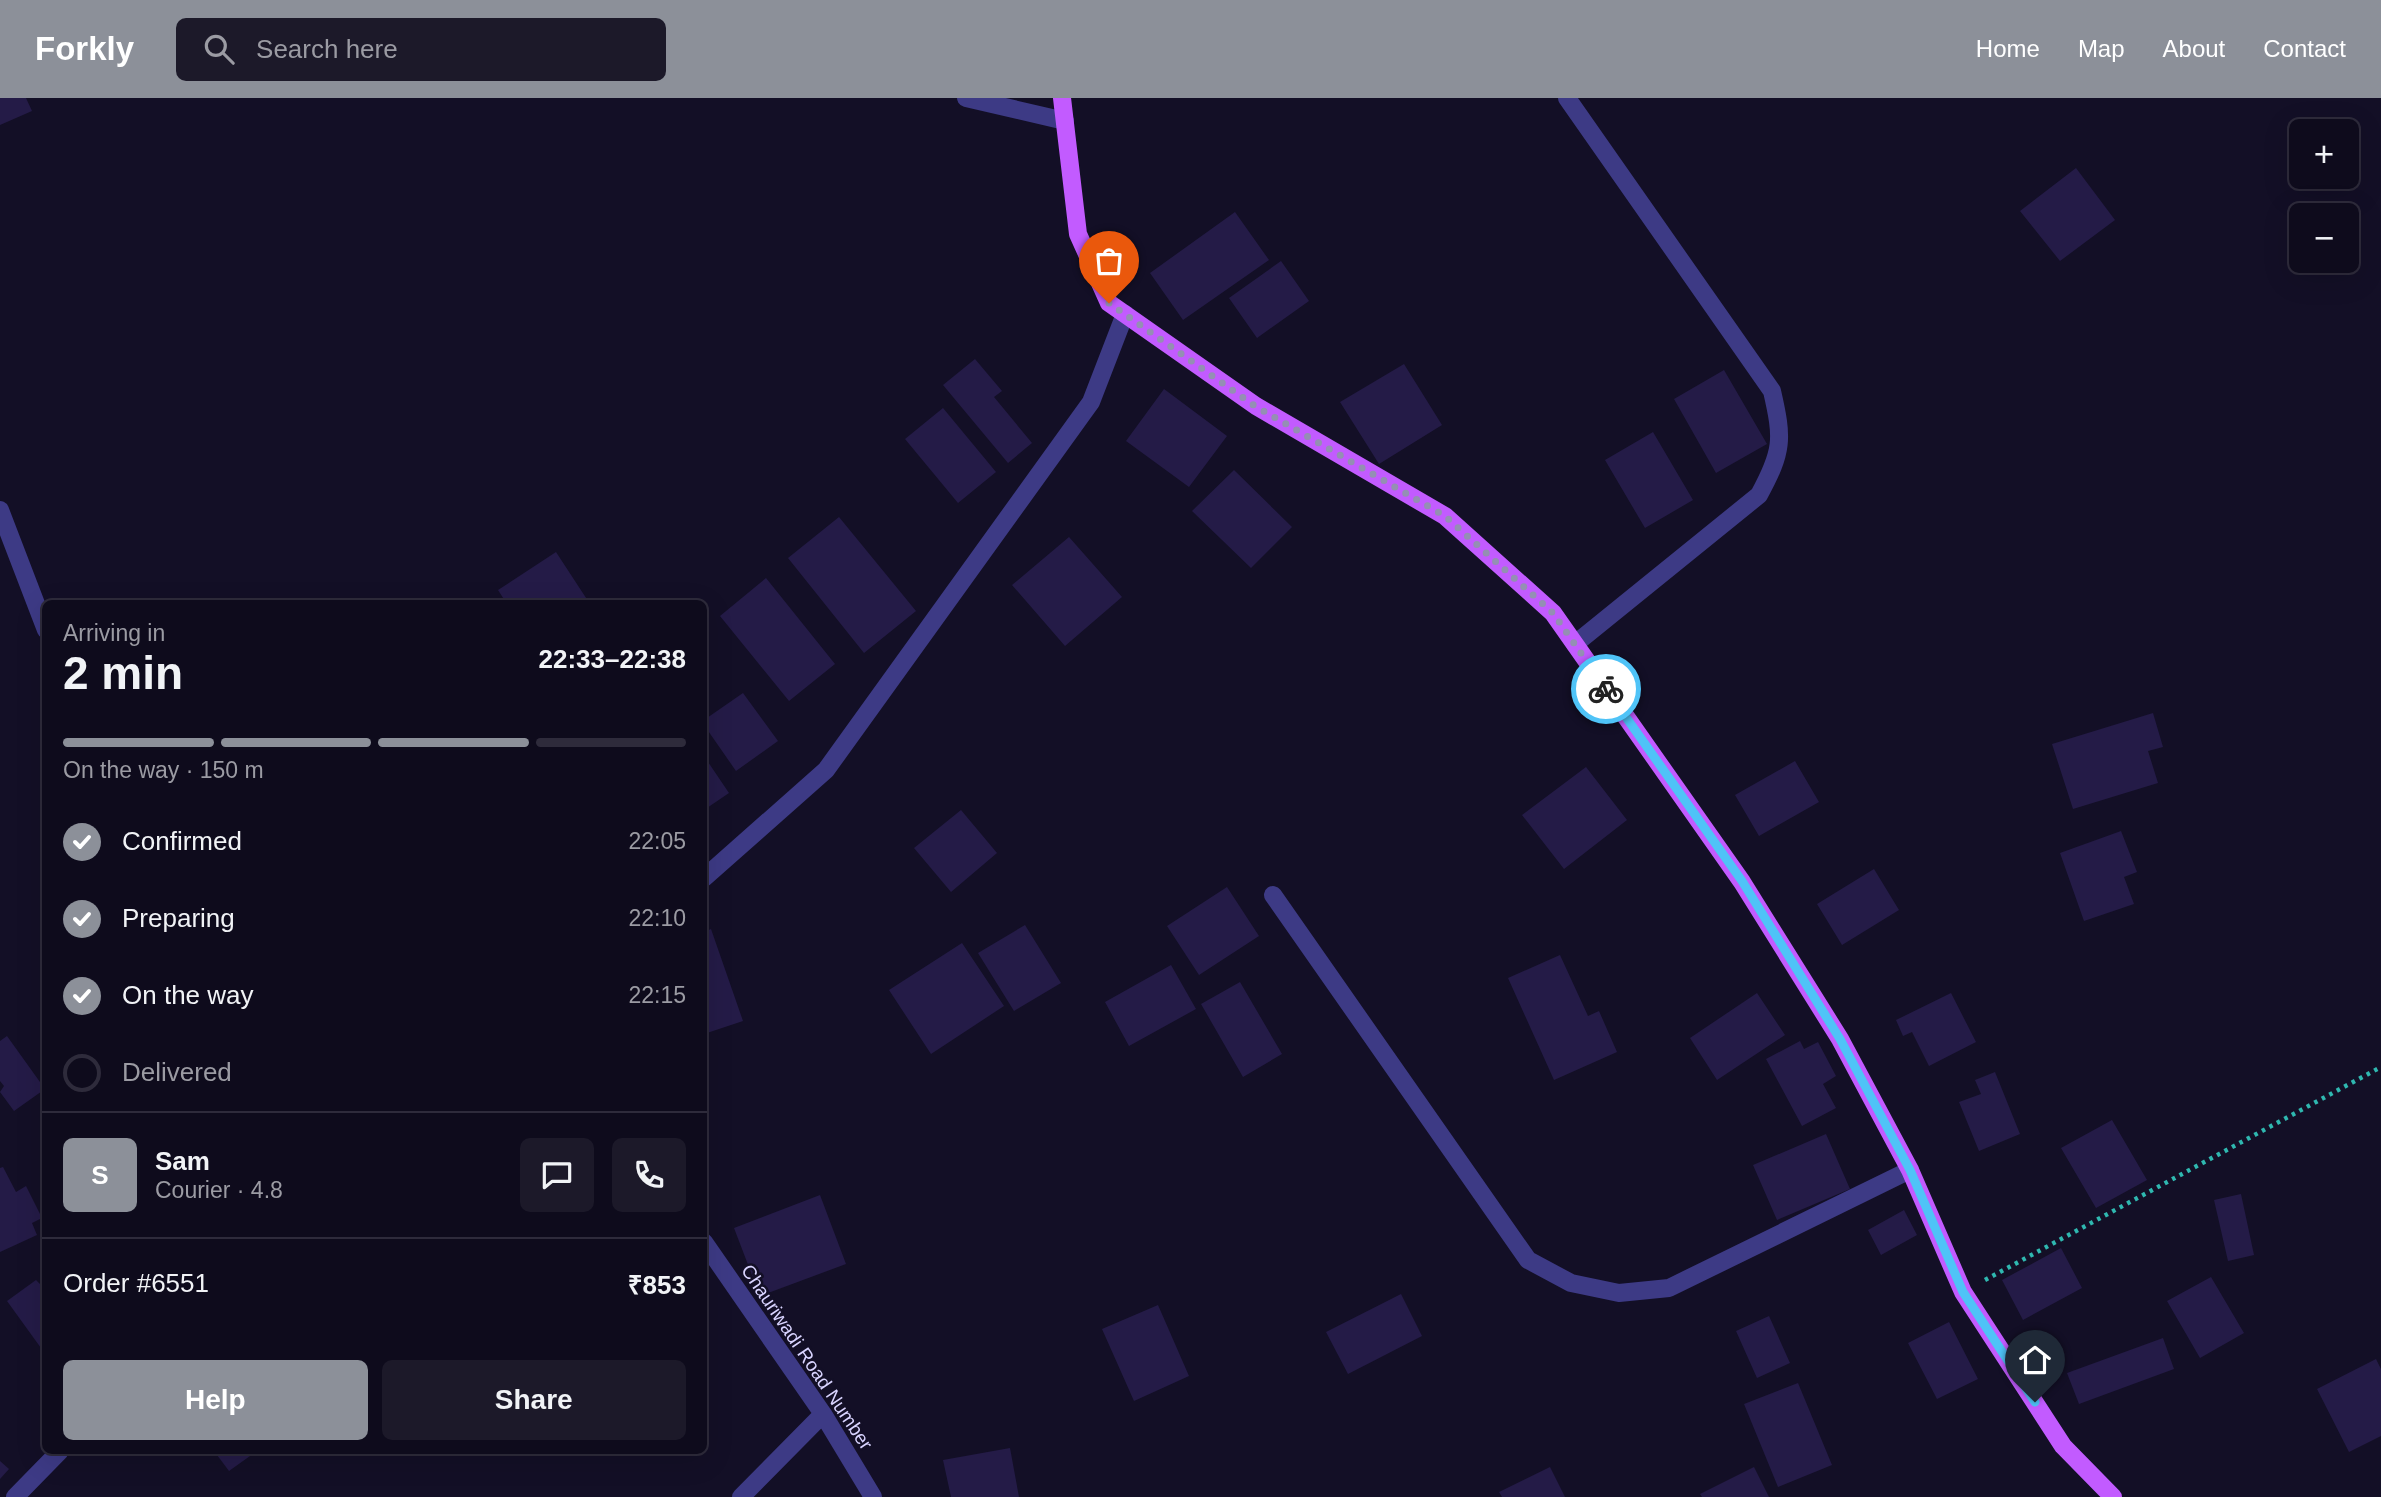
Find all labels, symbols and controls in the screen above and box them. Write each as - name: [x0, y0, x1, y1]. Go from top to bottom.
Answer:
- search box: [176, 18, 666, 81]
- text: Forkly: [35, 30, 134, 67]
- icon: search: [200, 30, 238, 68]
- text: Search here: [256, 34, 398, 64]
- text: Home: [1976, 35, 2040, 62]
- text: Map: [2078, 35, 2125, 62]
- text: About: [2163, 35, 2225, 62]
- text: Contact: [2263, 35, 2346, 62]
- map controls: [2289, 119, 2359, 273]
- button: +: [2289, 119, 2359, 189]
- button: −: [2289, 203, 2359, 273]
- pin: [1079, 231, 1139, 303]
- icon: bag: [1090, 242, 1128, 280]
- text: Arriving in: [63, 620, 165, 646]
- text: 22:33–22:38: [539, 644, 686, 674]
- text: 2 min: [63, 647, 183, 699]
- courier: [1571, 654, 1641, 724]
- icon: bike: [1587, 670, 1625, 708]
- text: On the way · 150 m: [63, 757, 264, 783]
- icon: check: [63, 823, 101, 861]
- text: Confirmed: [122, 826, 242, 856]
- text: 22:05: [628, 828, 686, 854]
- icon: check: [63, 900, 101, 938]
- text: Preparing: [122, 903, 235, 933]
- text: 22:10: [628, 905, 686, 931]
- icon: check: [63, 977, 101, 1015]
- text: On the way: [122, 980, 254, 1010]
- text: 22:15: [628, 982, 686, 1008]
- text: Delivered: [122, 1057, 232, 1087]
- button: chat: [520, 1138, 594, 1212]
- button: phone: [612, 1138, 686, 1212]
- text: Sam: [155, 1146, 210, 1176]
- text: S: [91, 1160, 109, 1190]
- text: Courier · 4.8: [155, 1177, 283, 1203]
- street label: Chauriwadi Road Number: [737, 1261, 877, 1454]
- text: Order #6551: [63, 1268, 209, 1298]
- text: ₹853: [628, 1270, 686, 1300]
- pin: [2005, 1330, 2065, 1402]
- icon: home: [2016, 1341, 2054, 1379]
- button: Help: [63, 1360, 368, 1440]
- button: Share: [382, 1360, 686, 1440]

